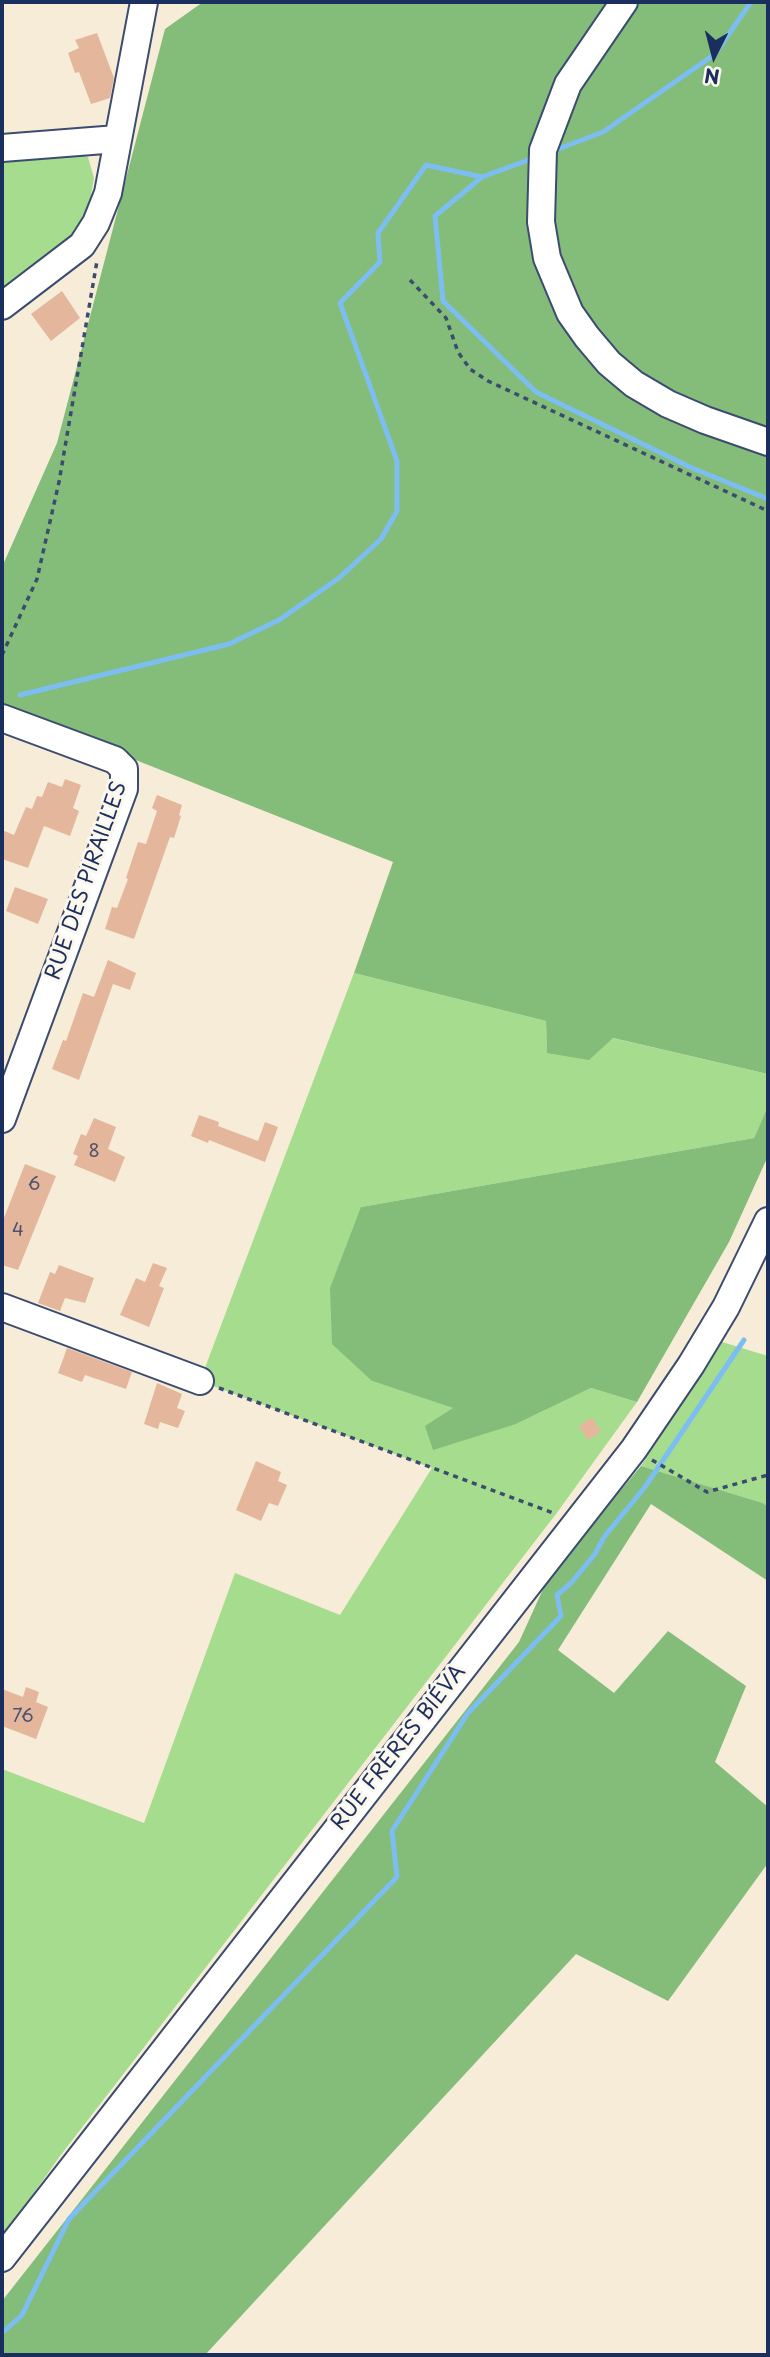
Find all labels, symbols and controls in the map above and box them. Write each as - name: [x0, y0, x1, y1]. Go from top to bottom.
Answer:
- north arrow: [679, 21, 749, 91]
- text: N: [703, 62, 721, 92]
- street label: RUE DES PIRAILLES: [41, 779, 133, 983]
- house number: 8: [88, 1141, 100, 1163]
- house number: 6: [28, 1174, 40, 1196]
- house number: 4: [12, 1220, 24, 1242]
- street label: RUE FRÈRES BIÉVA: [327, 1660, 471, 1836]
- house number: 76: [12, 1706, 34, 1728]

